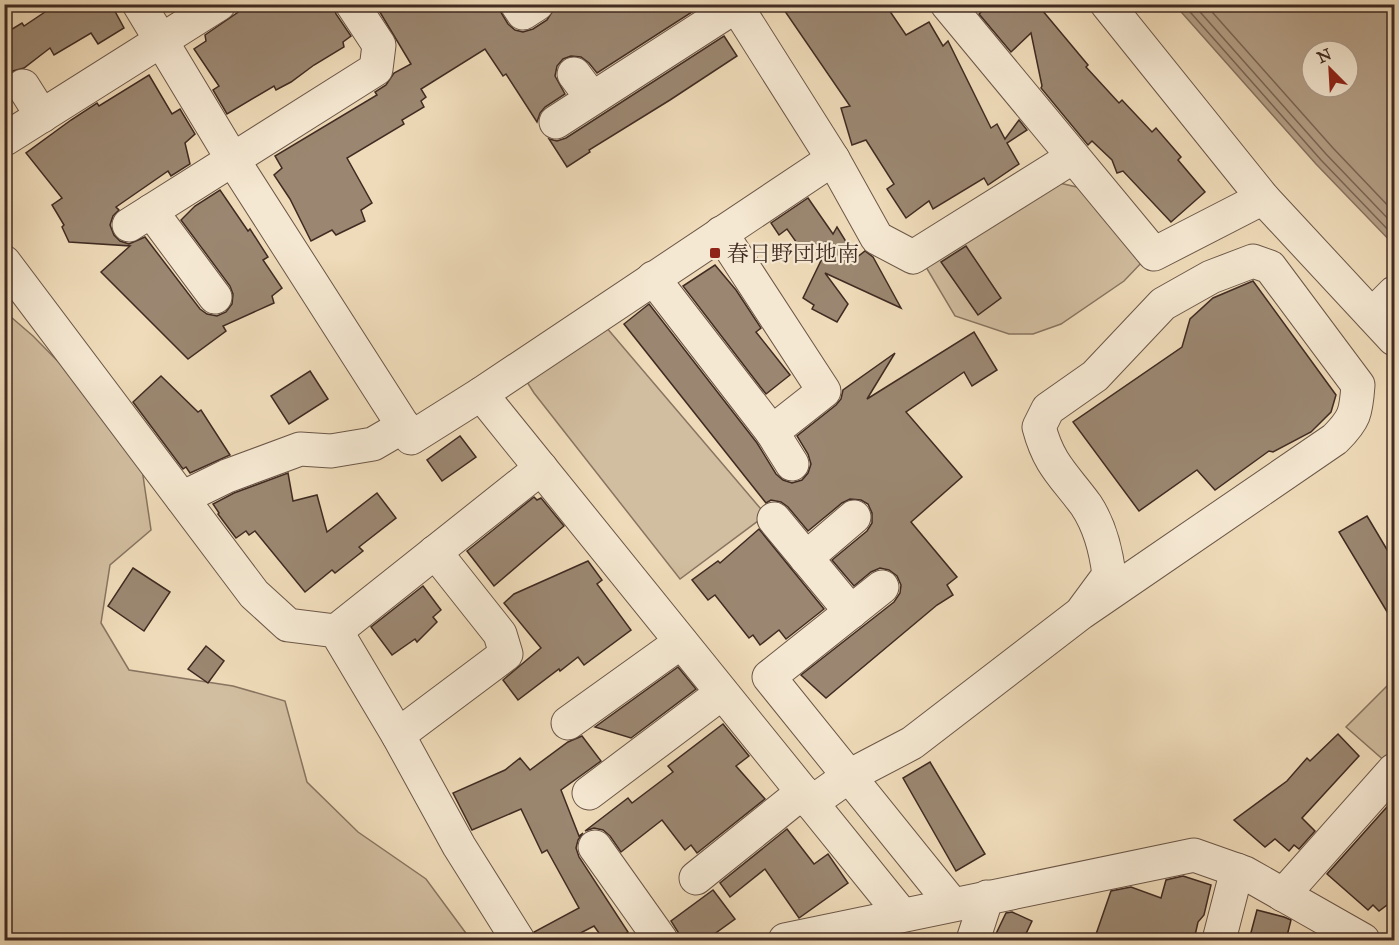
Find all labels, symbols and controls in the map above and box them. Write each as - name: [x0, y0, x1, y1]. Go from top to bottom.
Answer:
- north arrow: [1300, 39, 1360, 99]
- text: N: [1314, 44, 1335, 67]
- place label: 春日野団地南: [727, 240, 859, 267]
- marker: 春日野団地南: [708, 246, 722, 260]

